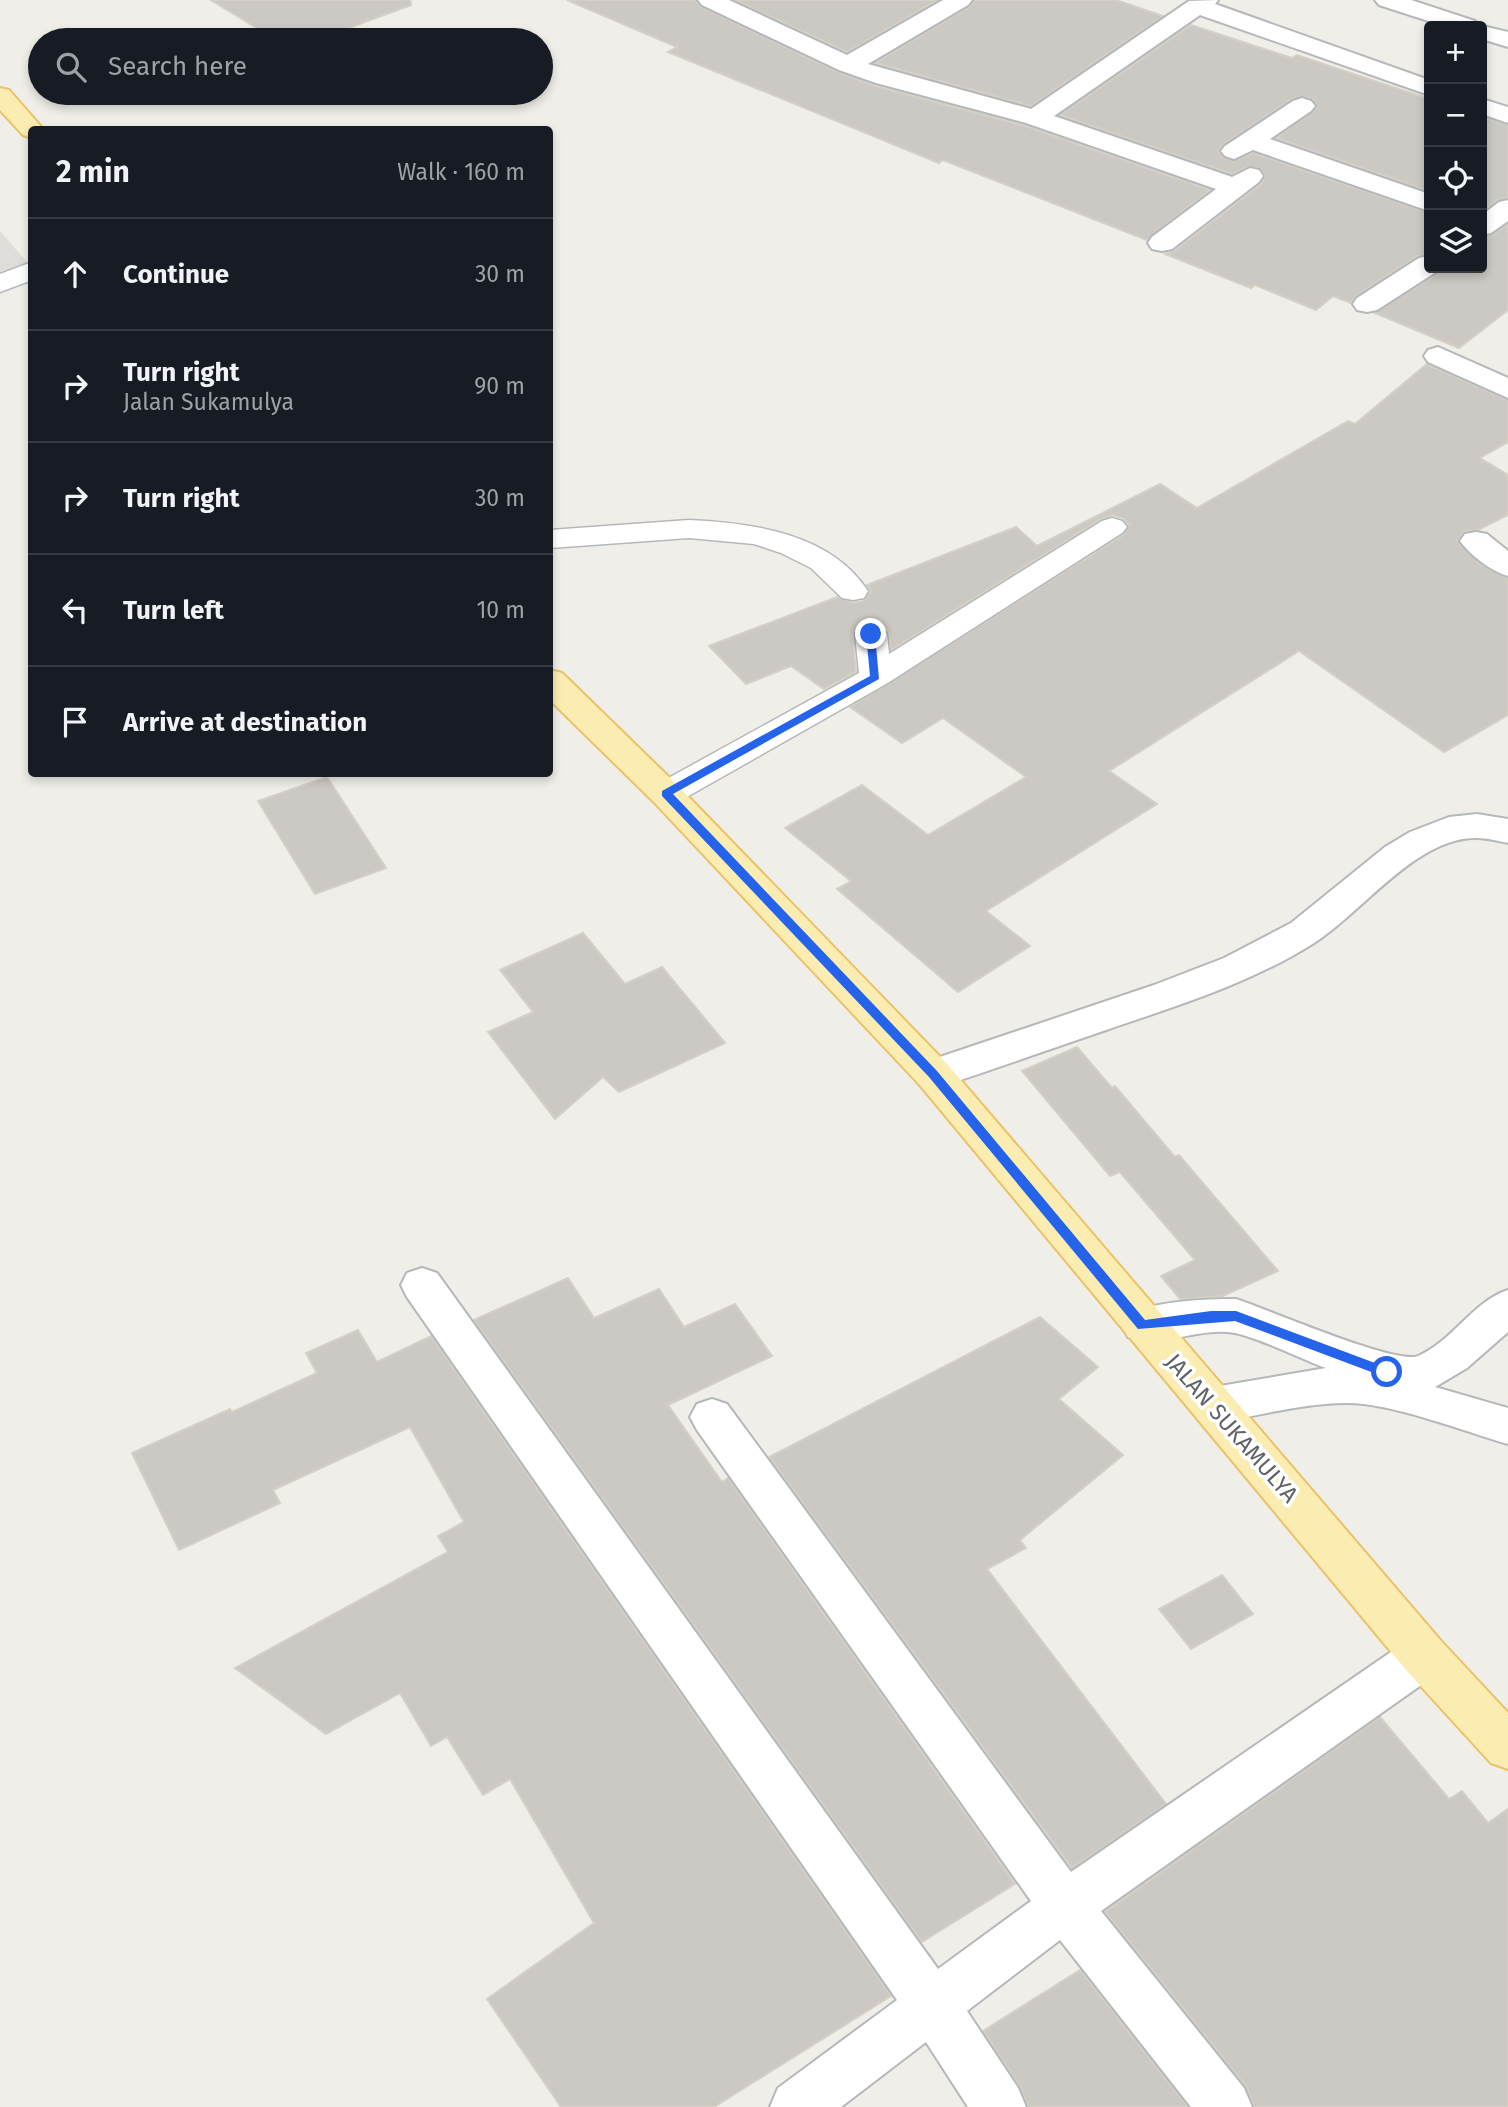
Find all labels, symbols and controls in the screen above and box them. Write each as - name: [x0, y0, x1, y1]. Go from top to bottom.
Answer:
- map controls: [1424, 21, 1487, 273]
- button: +: [1424, 21, 1487, 84]
- search box: [28, 28, 553, 105]
- icon: search: [52, 48, 90, 86]
- text: Search here: [108, 51, 247, 82]
- button: −: [1424, 84, 1487, 147]
- button: locate: [1424, 147, 1487, 210]
- text: 2 min: [56, 154, 130, 190]
- text: Walk · 160 m: [397, 158, 525, 186]
- button: layers: [1424, 210, 1487, 273]
- icon: ahead: [56, 255, 94, 293]
- text: Continue: [123, 259, 229, 290]
- text: 30 m: [475, 260, 525, 288]
- text: Turn right: [123, 357, 240, 388]
- icon: right: [56, 367, 94, 405]
- text: 90 m: [474, 372, 525, 400]
- text: Jalan Sukamulya: [123, 388, 294, 416]
- icon: right: [56, 479, 94, 517]
- text: Turn right: [123, 483, 240, 514]
- text: 30 m: [475, 484, 525, 512]
- icon: left: [56, 591, 94, 629]
- text: Turn left: [123, 595, 224, 626]
- text: 10 m: [476, 596, 525, 624]
- route end: [855, 618, 886, 649]
- icon: arrive: [56, 703, 94, 741]
- text: Arrive at destination: [123, 707, 367, 738]
- street label: JALAN SUKAMULYA: [1160, 1348, 1305, 1509]
- route start: [1371, 1356, 1402, 1387]

